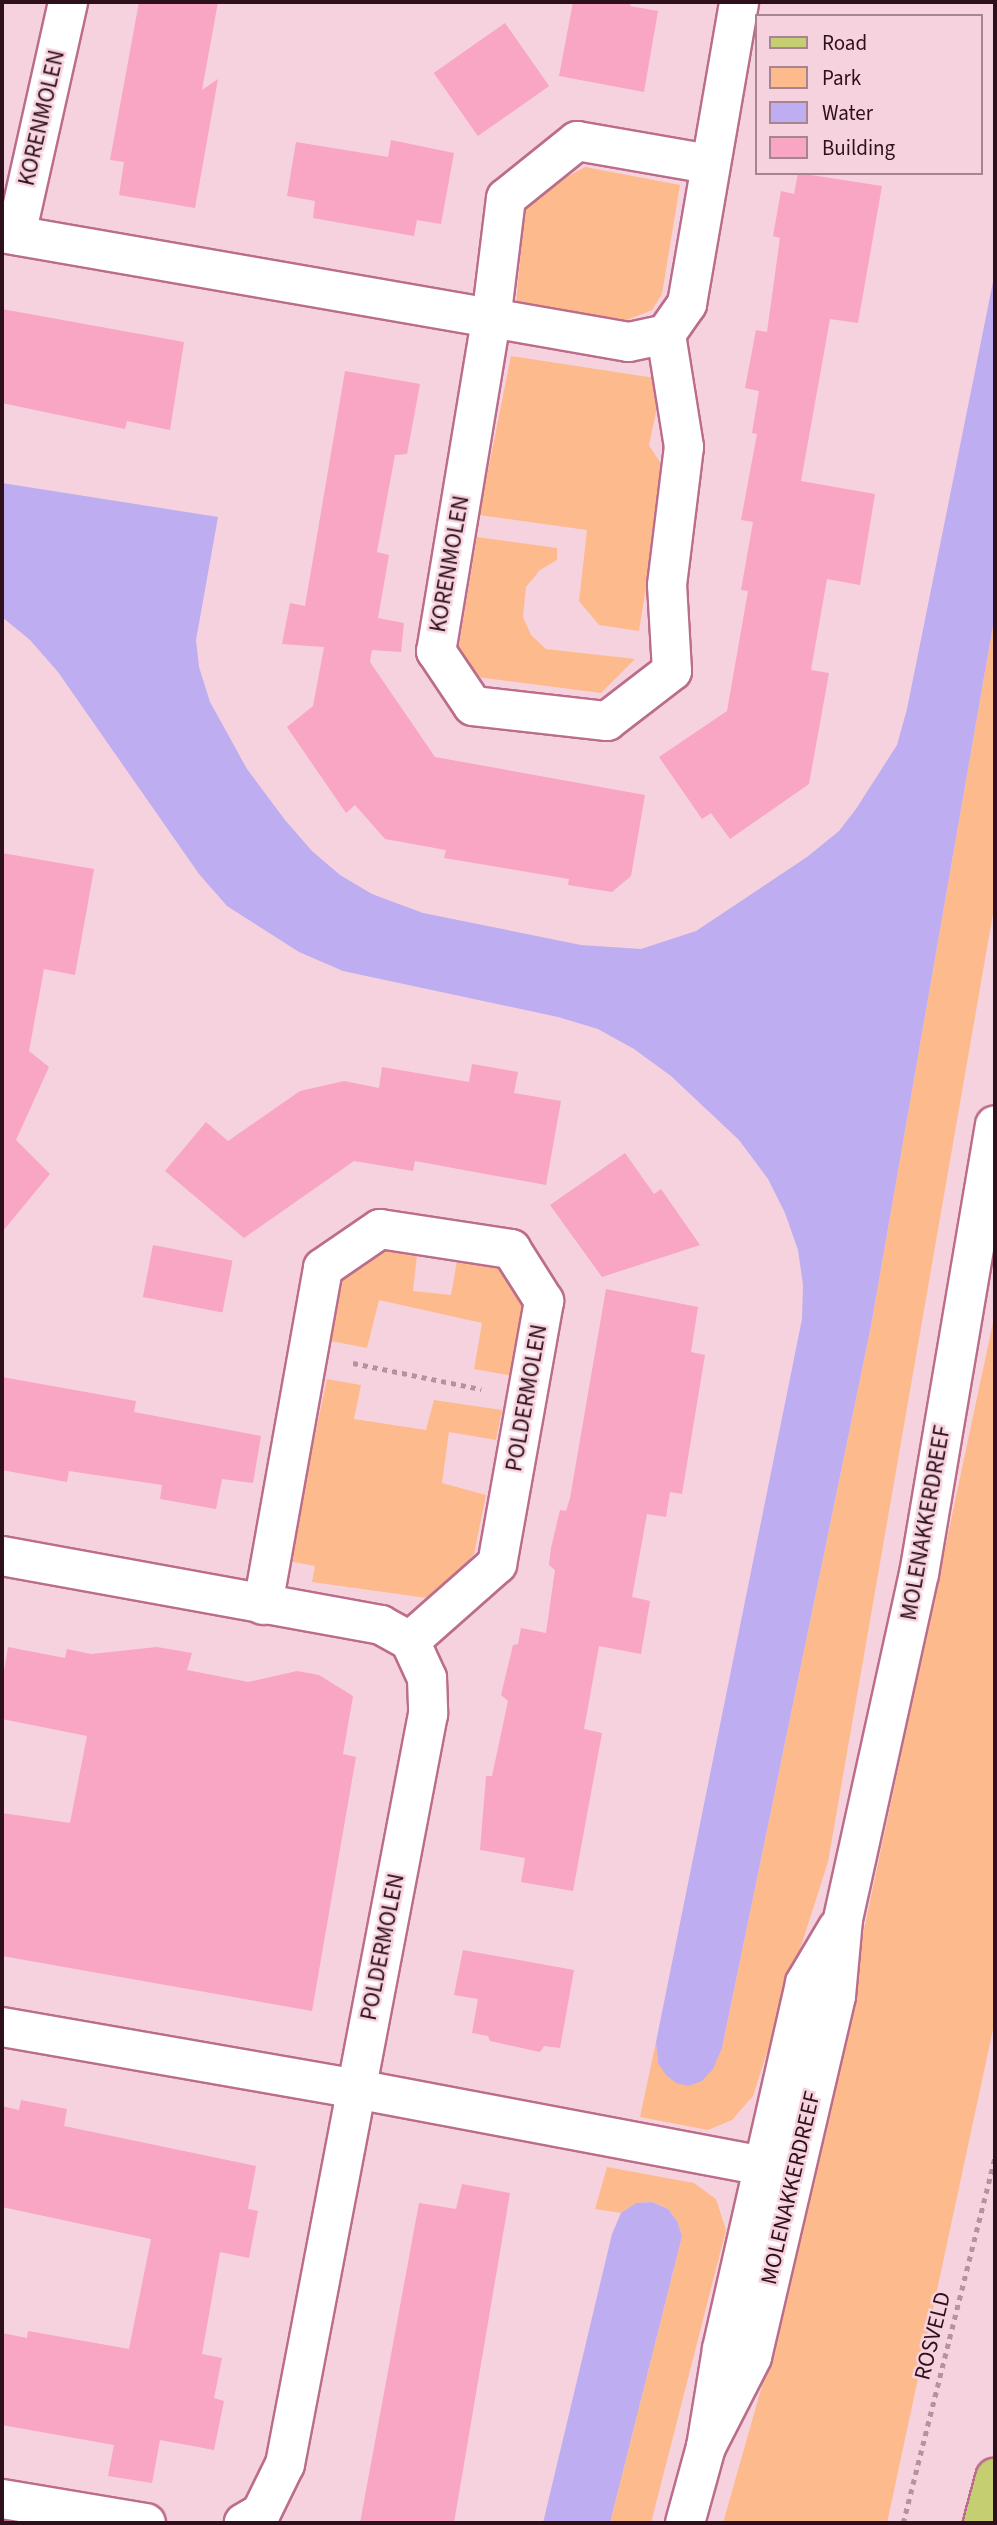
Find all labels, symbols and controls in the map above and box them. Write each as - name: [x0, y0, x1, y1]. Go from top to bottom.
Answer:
- legend: [755, 14, 983, 175]
- text: Road: [822, 28, 867, 58]
- street label: KORENMOLEN: [13, 47, 71, 189]
- text: Park: [822, 63, 861, 93]
- text: Water: [822, 98, 873, 128]
- text: Building: [822, 133, 895, 163]
- street label: KORENMOLEN: [424, 493, 476, 635]
- street label: POLDERMOLEN: [500, 1322, 554, 1474]
- street label: MOLENAKKERDREEF: [895, 1423, 957, 1623]
- street label: POLDERMOLEN: [355, 1871, 411, 2023]
- street label: MOLENAKKERDREEF: [755, 2089, 827, 2287]
- street label: ROSVELD: [909, 2289, 957, 2383]

